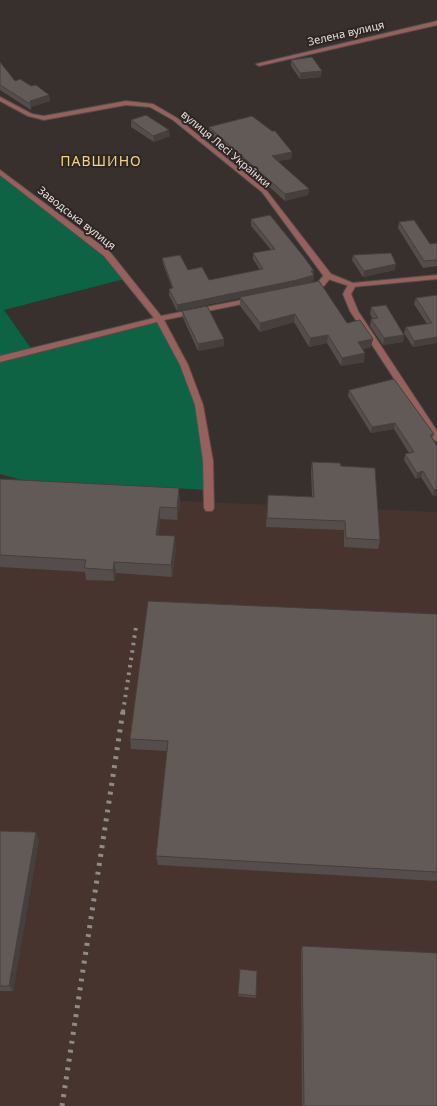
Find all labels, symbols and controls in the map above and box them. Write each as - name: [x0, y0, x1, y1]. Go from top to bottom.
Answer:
- street label: Зелена вулиця: [306, 16, 386, 49]
- street label: вулиця Лесі Українки: [178, 107, 274, 191]
- district label: ПАВШИНО: [60, 151, 142, 170]
- street label: Заводська вулиця: [35, 182, 119, 253]

